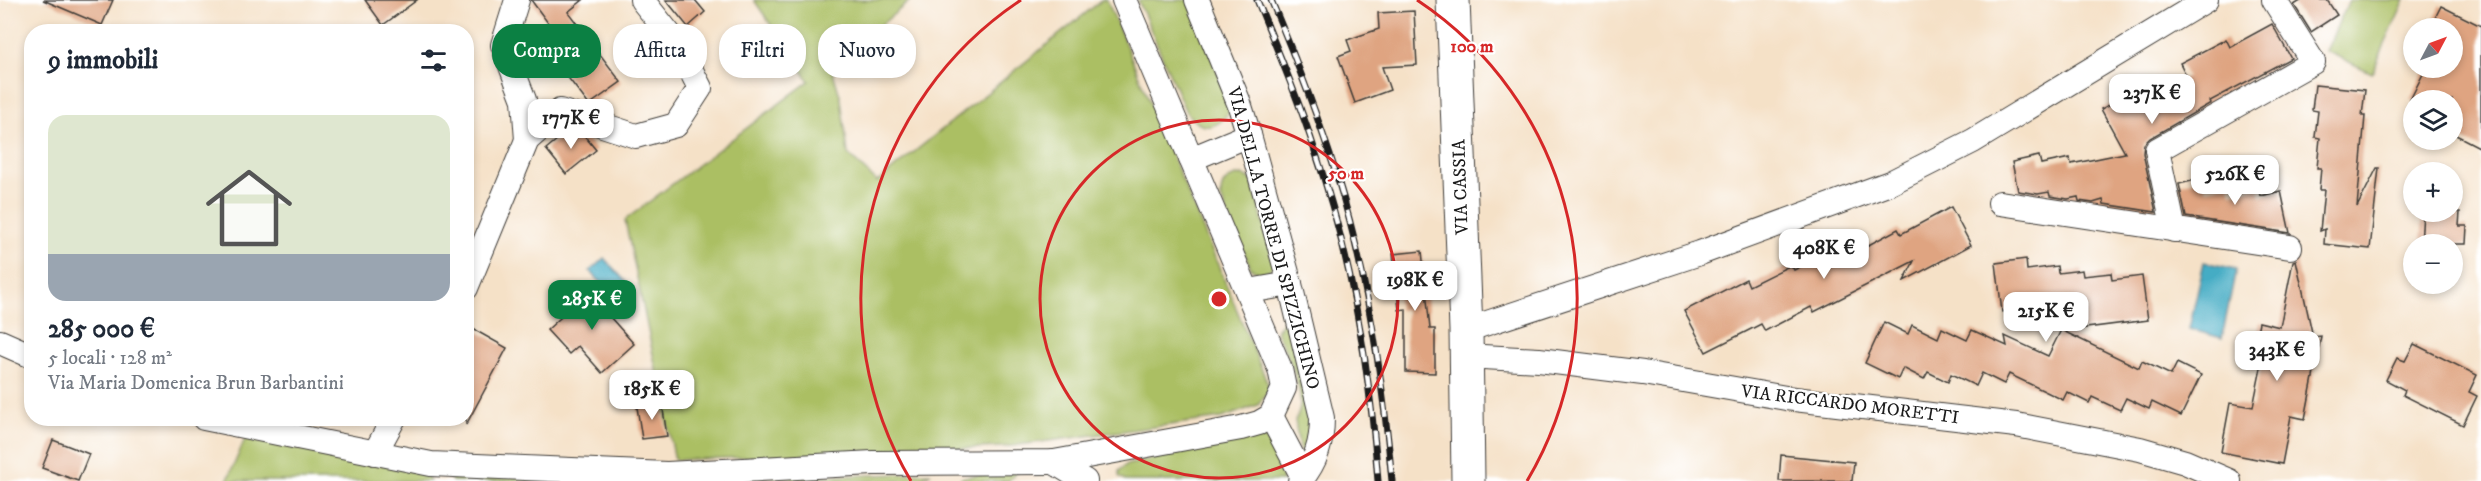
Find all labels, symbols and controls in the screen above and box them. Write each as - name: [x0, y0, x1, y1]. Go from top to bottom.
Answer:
- north arrow: [2403, 18, 2463, 78]
- map controls: [2403, 18, 2463, 294]
- chip: Compra: [492, 24, 601, 78]
- chip: Affitta: [613, 24, 707, 78]
- chip: Filtri: [719, 24, 806, 78]
- chip: Nuovo: [818, 24, 916, 78]
- text: 100 m: [1450, 36, 1494, 58]
- text: 9 immobili: [48, 44, 158, 77]
- icon: filters: [417, 44, 450, 77]
- pin: 237K €: [2103, 74, 2201, 125]
- text: 237K €: [2123, 81, 2181, 106]
- street label: VIA DELLA TORRE DI SPIZZICHINO: [1222, 84, 1324, 392]
- button: layers: [2403, 90, 2463, 150]
- pin: 177K €: [522, 99, 620, 150]
- text: 177K €: [542, 106, 600, 131]
- street label: VIA CASSIA: [1448, 138, 1474, 236]
- icon: home: [195, 154, 303, 262]
- pin: 526K €: [2186, 155, 2284, 206]
- text: 526K €: [2205, 162, 2265, 187]
- button: +: [2403, 162, 2463, 222]
- text: 50 m: [1327, 163, 1364, 185]
- pin: 408K €: [1775, 229, 1873, 280]
- button: −: [2403, 234, 2463, 294]
- text: 408K €: [1793, 236, 1855, 261]
- pin: 198K €: [1366, 261, 1464, 312]
- text: 198K €: [1386, 268, 1444, 293]
- pin: 285K €: [543, 280, 641, 331]
- text: 285K €: [562, 287, 622, 312]
- centre of rings: [1209, 289, 1229, 309]
- pin: 215K €: [1997, 292, 2095, 343]
- text: 215K €: [2017, 299, 2075, 324]
- text: 285 000 €: [48, 313, 155, 346]
- pin: 343K €: [2228, 331, 2326, 382]
- text: 343K €: [2249, 338, 2305, 363]
- text: 5 locali · 128 m²: [48, 346, 172, 371]
- pin: 185K €: [603, 370, 701, 421]
- text: Via Maria Domenica Brun Barbantini: [48, 371, 344, 396]
- text: 185K €: [623, 377, 681, 402]
- street label: VIA RICCARDO MORETTI: [1739, 381, 1960, 429]

